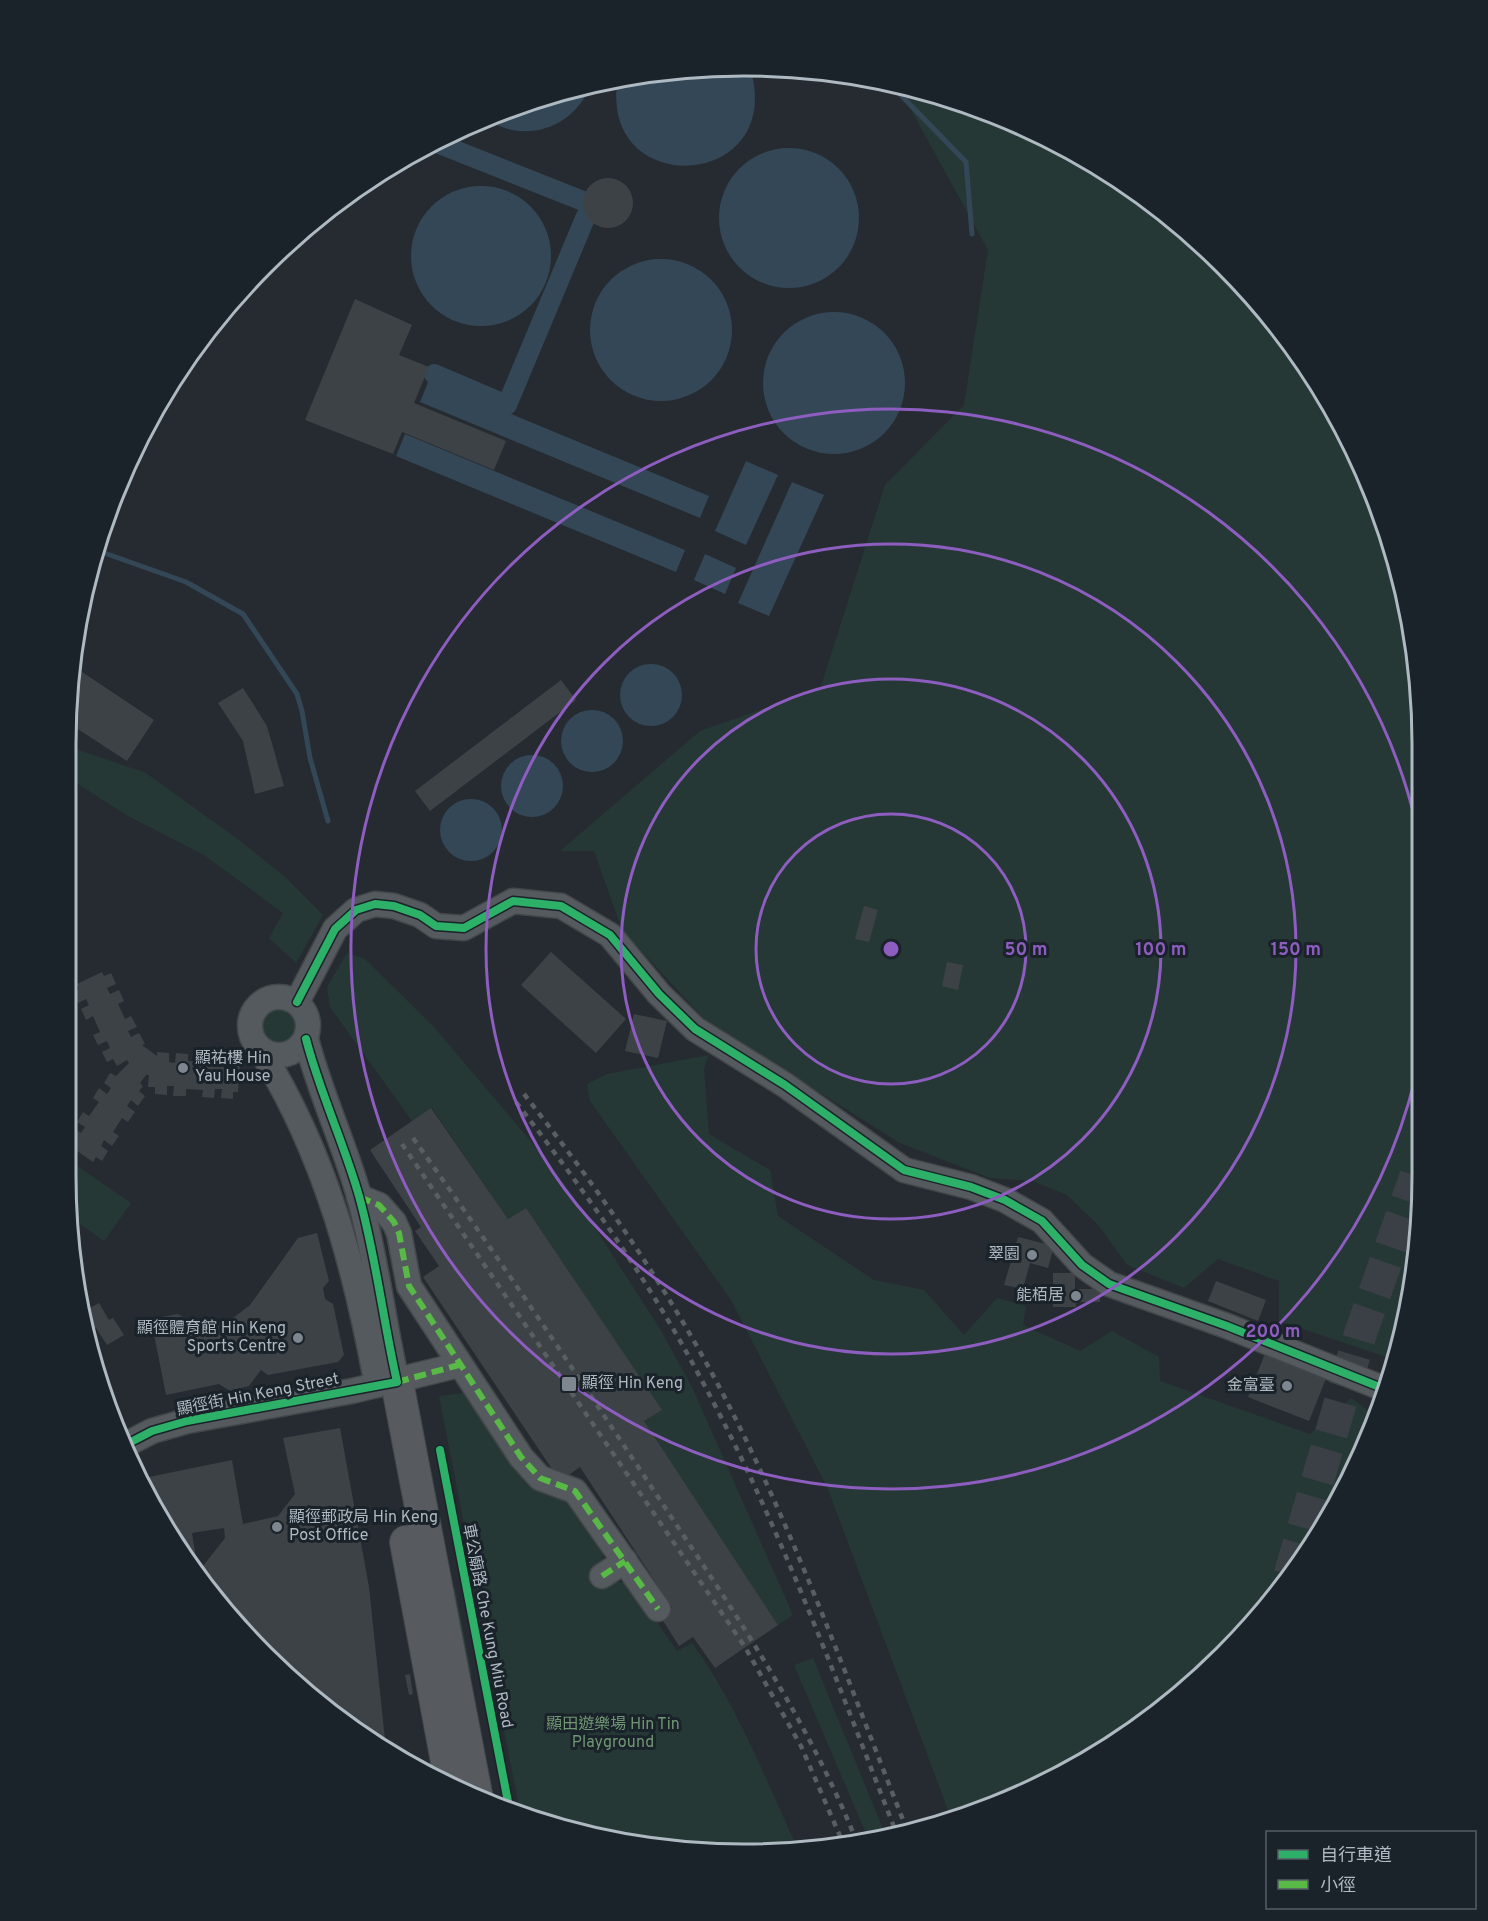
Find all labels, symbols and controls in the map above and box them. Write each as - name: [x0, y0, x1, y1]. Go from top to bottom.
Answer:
- centre of rings: [881, 939, 901, 959]
- text: 50 m: [1004, 939, 1048, 962]
- text: 100 m: [1135, 939, 1187, 962]
- text: 150 m: [1271, 939, 1321, 962]
- place label: 顯祐樓 Hin Yau House: [195, 1049, 271, 1087]
- marker: 顯祐樓 Hin Yau House: [176, 1061, 190, 1075]
- place label: 翠園: [988, 1245, 1020, 1265]
- marker: 翠園: [1025, 1248, 1039, 1262]
- place label: 能栢居: [1016, 1286, 1064, 1306]
- marker: 能栢居: [1069, 1289, 1083, 1303]
- place label: 顯徑體育館 Hin Keng Sports Centre: [137, 1319, 286, 1357]
- text: 200 m: [1245, 1321, 1301, 1344]
- marker: 顯徑體育館 Hin Keng Sports Centre: [291, 1331, 305, 1345]
- street label: 顯徑街 Hin Keng Street: [175, 1369, 341, 1421]
- place label: 顯徑 Hin Keng: [582, 1374, 683, 1394]
- marker: 顯徑 Hin Keng: [560, 1375, 578, 1393]
- place label: 金富臺: [1227, 1376, 1275, 1396]
- marker: 金富臺: [1280, 1379, 1294, 1393]
- place label: 顯徑郵政局 Hin Keng Post Office: [289, 1508, 438, 1546]
- marker: 顯徑郵政局 Hin Keng Post Office: [270, 1520, 284, 1534]
- street label: 車公廟路 Che Kung Miu Road: [457, 1522, 517, 1730]
- park label: 顯田遊樂場 Hin Tin Playground: [546, 1715, 680, 1753]
- legend: [1266, 1831, 1476, 1909]
- text: 自行車道: [1320, 1845, 1392, 1868]
- text: 小徑: [1320, 1875, 1356, 1898]

